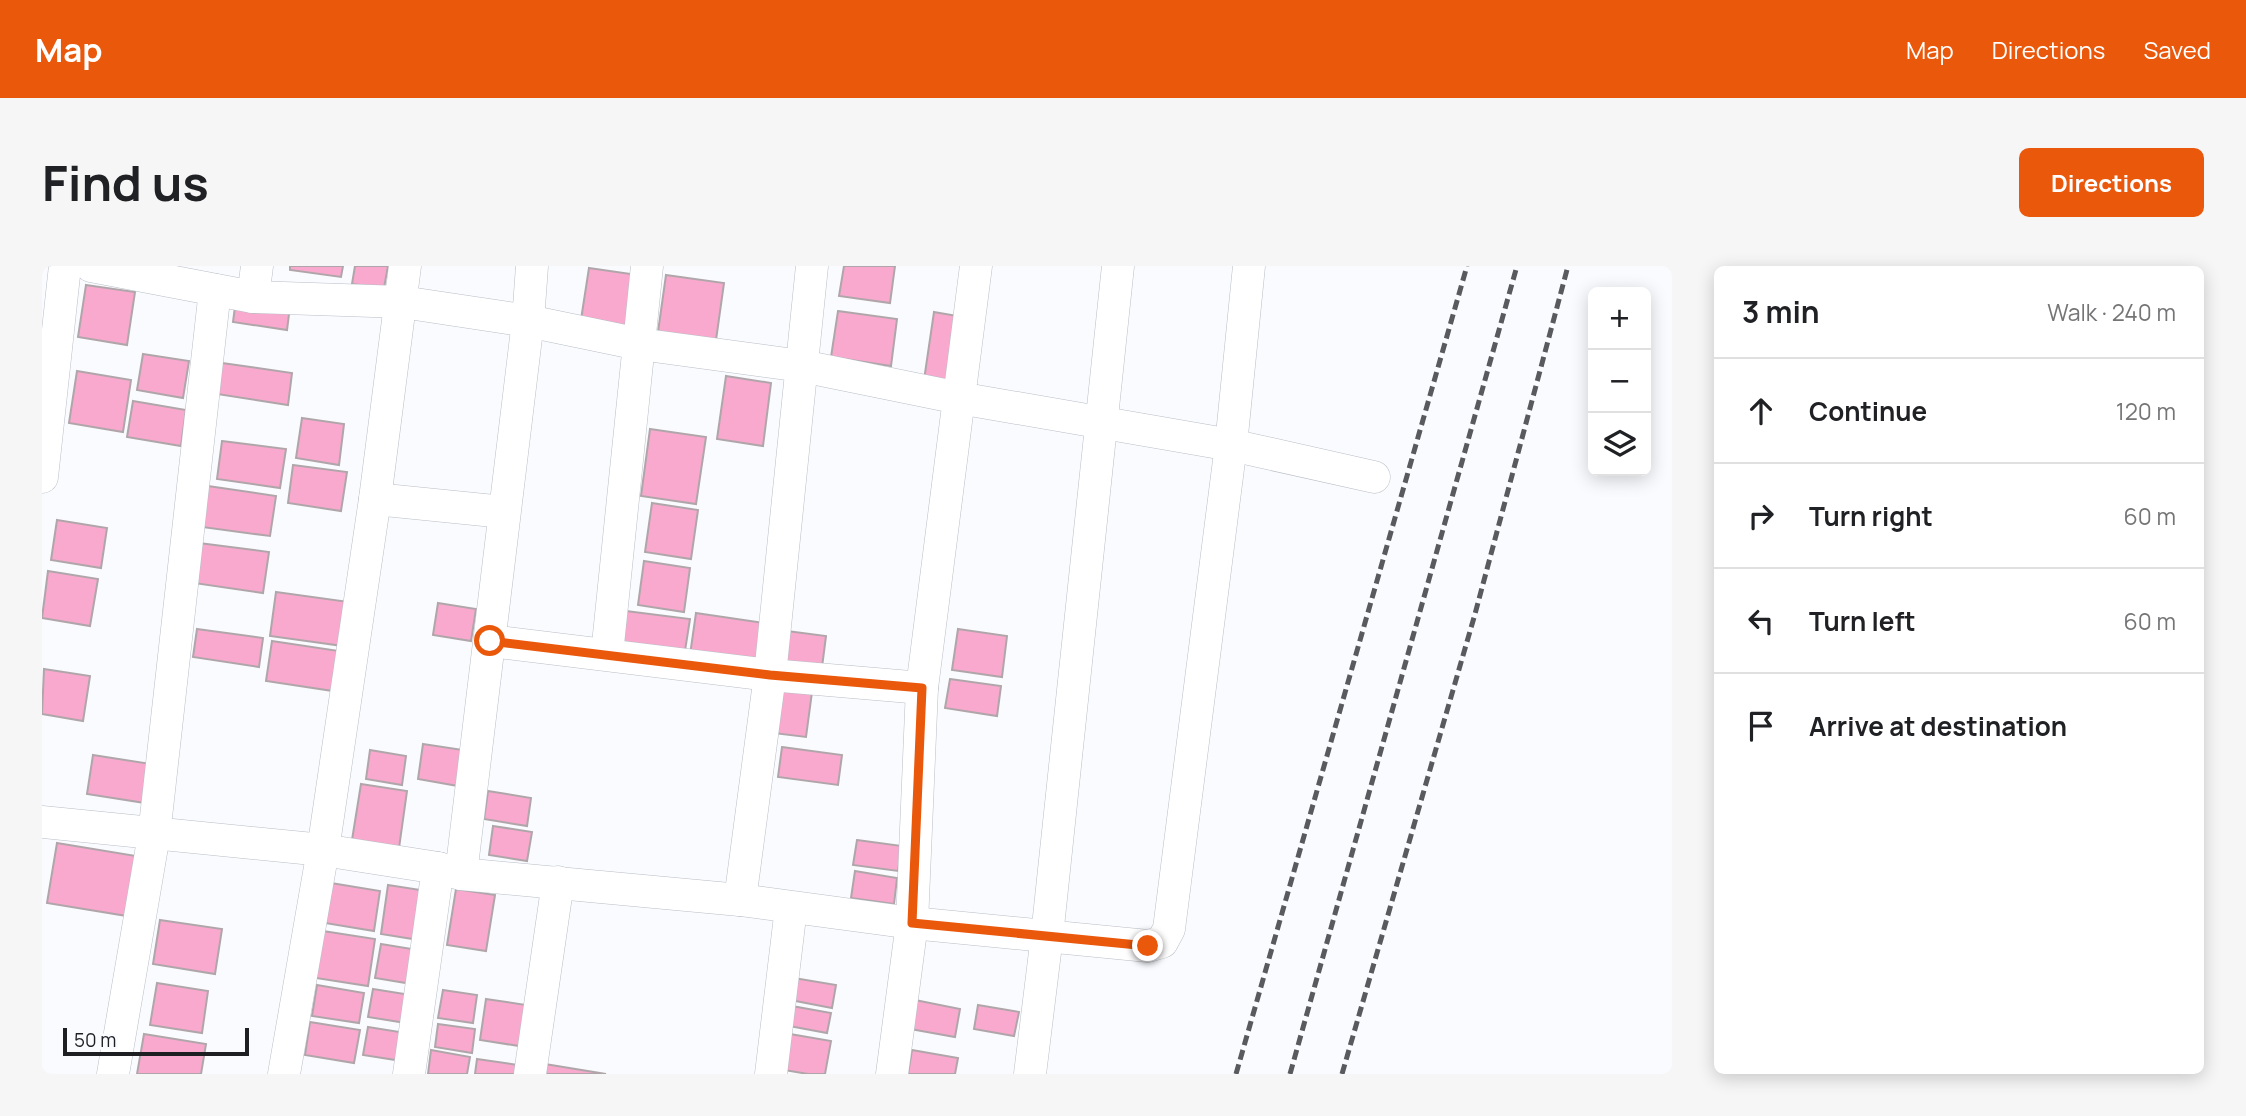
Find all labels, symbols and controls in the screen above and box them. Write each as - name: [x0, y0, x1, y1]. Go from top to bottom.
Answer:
- text: Map: [35, 27, 103, 72]
- text: Map: [1906, 33, 1954, 66]
- text: Directions: [1992, 33, 2105, 66]
- text: Saved: [2143, 33, 2211, 66]
- button: Directions: [2019, 148, 2204, 217]
- text: Find us: [42, 149, 209, 216]
- map controls: [1588, 287, 1651, 476]
- button: +: [1588, 287, 1651, 350]
- text: 3 min: [1742, 291, 1820, 332]
- text: Walk · 240 m: [2047, 296, 2176, 328]
- button: −: [1588, 350, 1651, 413]
- icon: ahead: [1742, 392, 1780, 430]
- text: Continue: [1809, 393, 1927, 429]
- text: 120 m: [2116, 395, 2176, 427]
- button: layers: [1588, 413, 1651, 476]
- icon: right: [1742, 497, 1780, 535]
- text: Turn right: [1809, 498, 1933, 534]
- text: 60 m: [2124, 500, 2176, 532]
- icon: left: [1742, 602, 1780, 640]
- text: Turn left: [1809, 603, 1916, 639]
- text: 60 m: [2124, 605, 2176, 637]
- route start: [474, 625, 505, 656]
- icon: arrive: [1742, 707, 1780, 745]
- text: Arrive at destination: [1809, 708, 2067, 744]
- route end: [1132, 930, 1163, 961]
- scale bar: [63, 1025, 248, 1057]
- text: 50 m: [74, 1027, 116, 1053]

